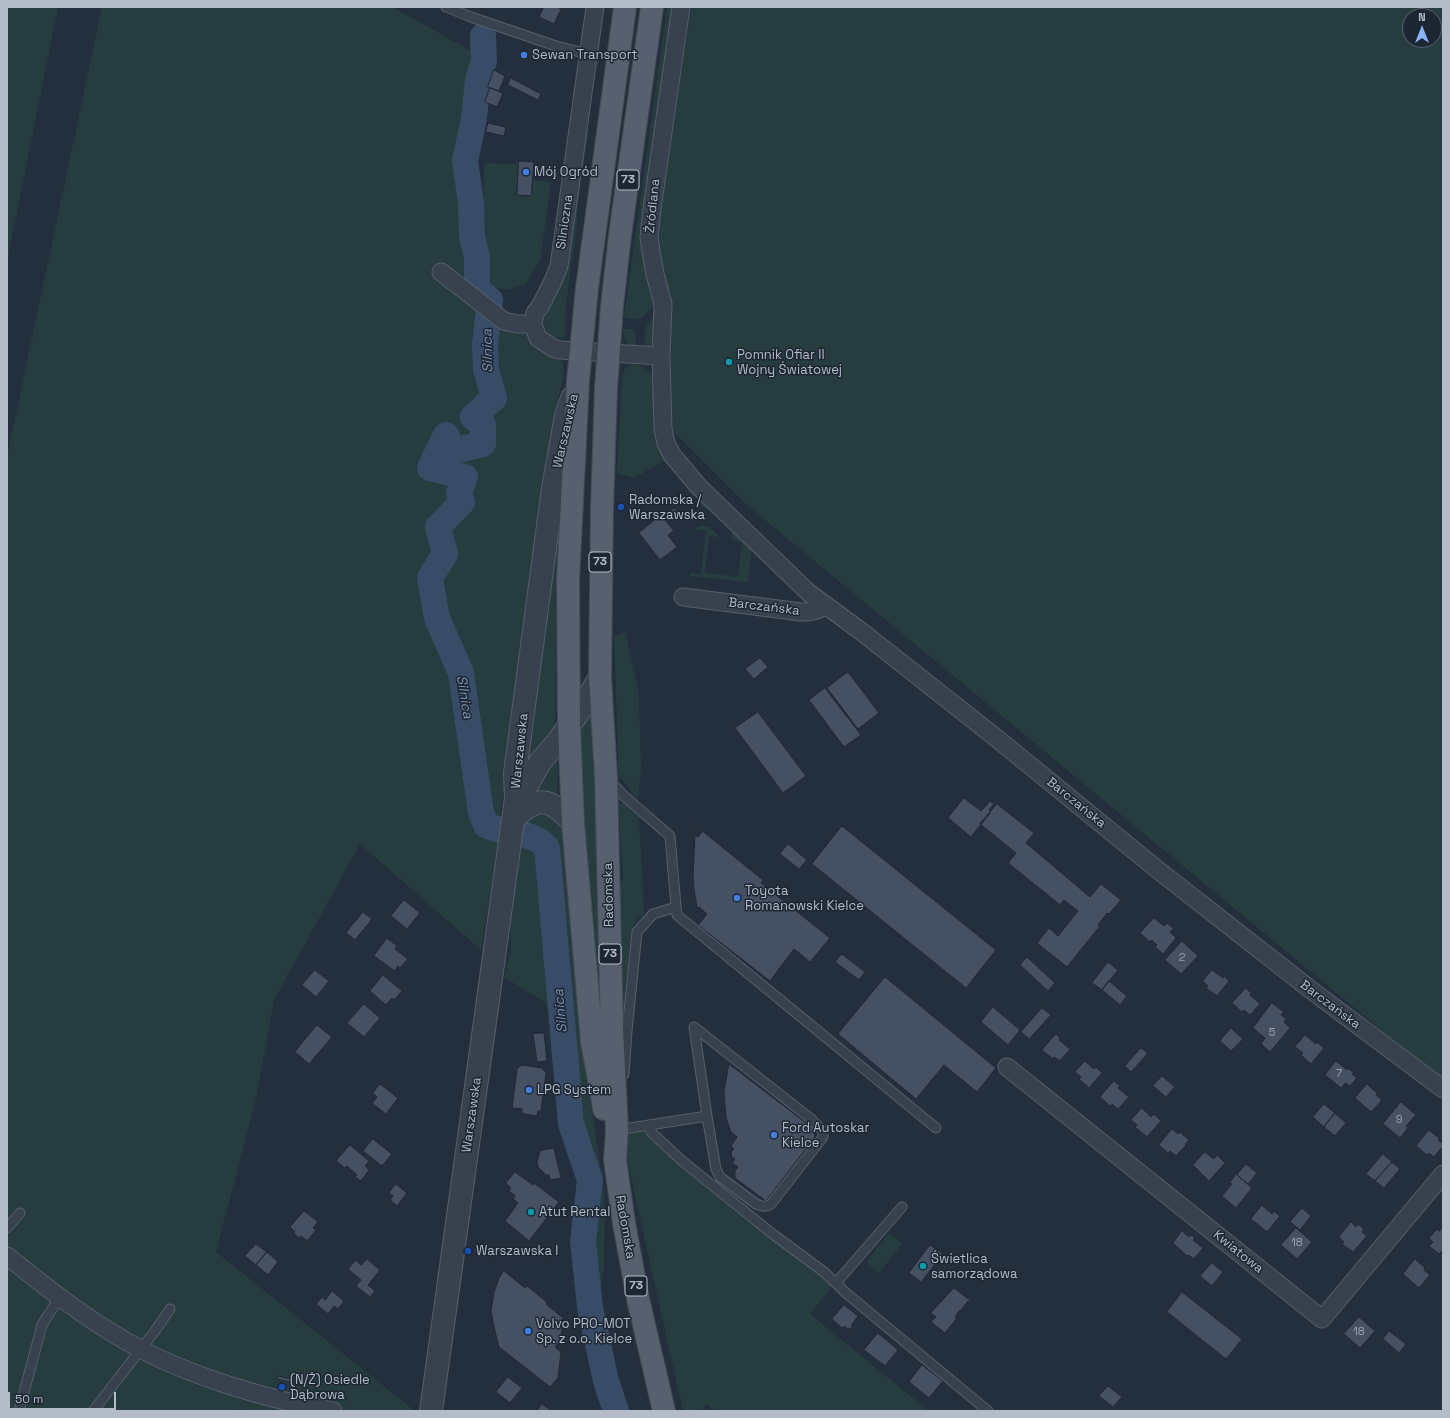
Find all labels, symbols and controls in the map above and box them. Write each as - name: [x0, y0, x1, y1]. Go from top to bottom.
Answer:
- north arrow: [1402, 8, 1442, 48]
- text: N: [1418, 10, 1426, 24]
- place label: Sewan Transport: [532, 47, 638, 63]
- marker: Sewan Transport: [519, 50, 529, 60]
- place label: Mój Ogród: [534, 164, 598, 180]
- marker: Mój Ogród: [521, 167, 531, 177]
- road number: 73: [617, 170, 639, 190]
- street label: Źródlana: [642, 178, 664, 234]
- street label: Silniczna: [553, 194, 577, 250]
- water label: Silnica: [479, 329, 497, 373]
- place label: Pomnik Ofiar II Wojny Światowej: [737, 347, 842, 378]
- marker: Pomnik Ofiar II Wojny Światowej: [724, 357, 734, 367]
- street label: Warszawska: [550, 392, 582, 470]
- place label: Radomska / Warszawska: [629, 492, 705, 523]
- marker: Radomska / Warszawska: [616, 502, 626, 512]
- road number: 73: [589, 552, 611, 572]
- street label: Barczańska: [728, 595, 800, 619]
- water label: Silnica: [452, 674, 476, 720]
- street label: Warszawska: [508, 712, 532, 790]
- street label: Barczańska: [1043, 774, 1109, 832]
- street label: Radomska: [601, 863, 617, 927]
- place label: Toyota Romanowski Kielce: [745, 883, 864, 914]
- marker: Toyota Romanowski Kielce: [732, 893, 742, 903]
- road number: 73: [599, 944, 621, 964]
- house number: 2: [1179, 951, 1185, 965]
- street label: Barczańska: [1297, 977, 1363, 1033]
- water label: Silnica: [551, 988, 571, 1034]
- house number: 5: [1269, 1026, 1275, 1040]
- house number: 7: [1336, 1067, 1342, 1081]
- street label: Warszawska: [459, 1076, 485, 1154]
- place label: LPG System: [537, 1082, 611, 1098]
- marker: LPG System: [524, 1085, 534, 1095]
- house number: 9: [1396, 1113, 1402, 1127]
- place label: Ford Autoskar Kielce: [782, 1120, 869, 1151]
- marker: Ford Autoskar Kielce: [769, 1130, 779, 1140]
- street label: Radomska: [612, 1194, 638, 1260]
- place label: Atut Rental: [539, 1204, 610, 1220]
- marker: Atut Rental: [526, 1207, 536, 1217]
- street label: Kwiatowa: [1210, 1227, 1266, 1277]
- house number: 18: [1291, 1236, 1303, 1250]
- place label: Warszawska I: [476, 1243, 558, 1259]
- marker: Warszawska I: [463, 1246, 473, 1256]
- place label: Świetlica samorządowa: [931, 1251, 1017, 1282]
- marker: Świetlica samorządowa: [918, 1261, 928, 1271]
- road number: 73: [625, 1276, 647, 1296]
- place label: Volvo PRO-MOT Sp. z o.o. Kielce: [536, 1316, 632, 1347]
- house number: 18: [1353, 1325, 1365, 1339]
- marker: Volvo PRO-MOT Sp. z o.o. Kielce: [523, 1326, 533, 1336]
- place label: (N/Ż) Osiedle Dąbrowa: [290, 1372, 370, 1403]
- marker: (N/Ż) Osiedle Dąbrowa: [277, 1382, 287, 1392]
- scale bar: [10, 1384, 118, 1410]
- text: 50 m: [15, 1391, 43, 1407]

